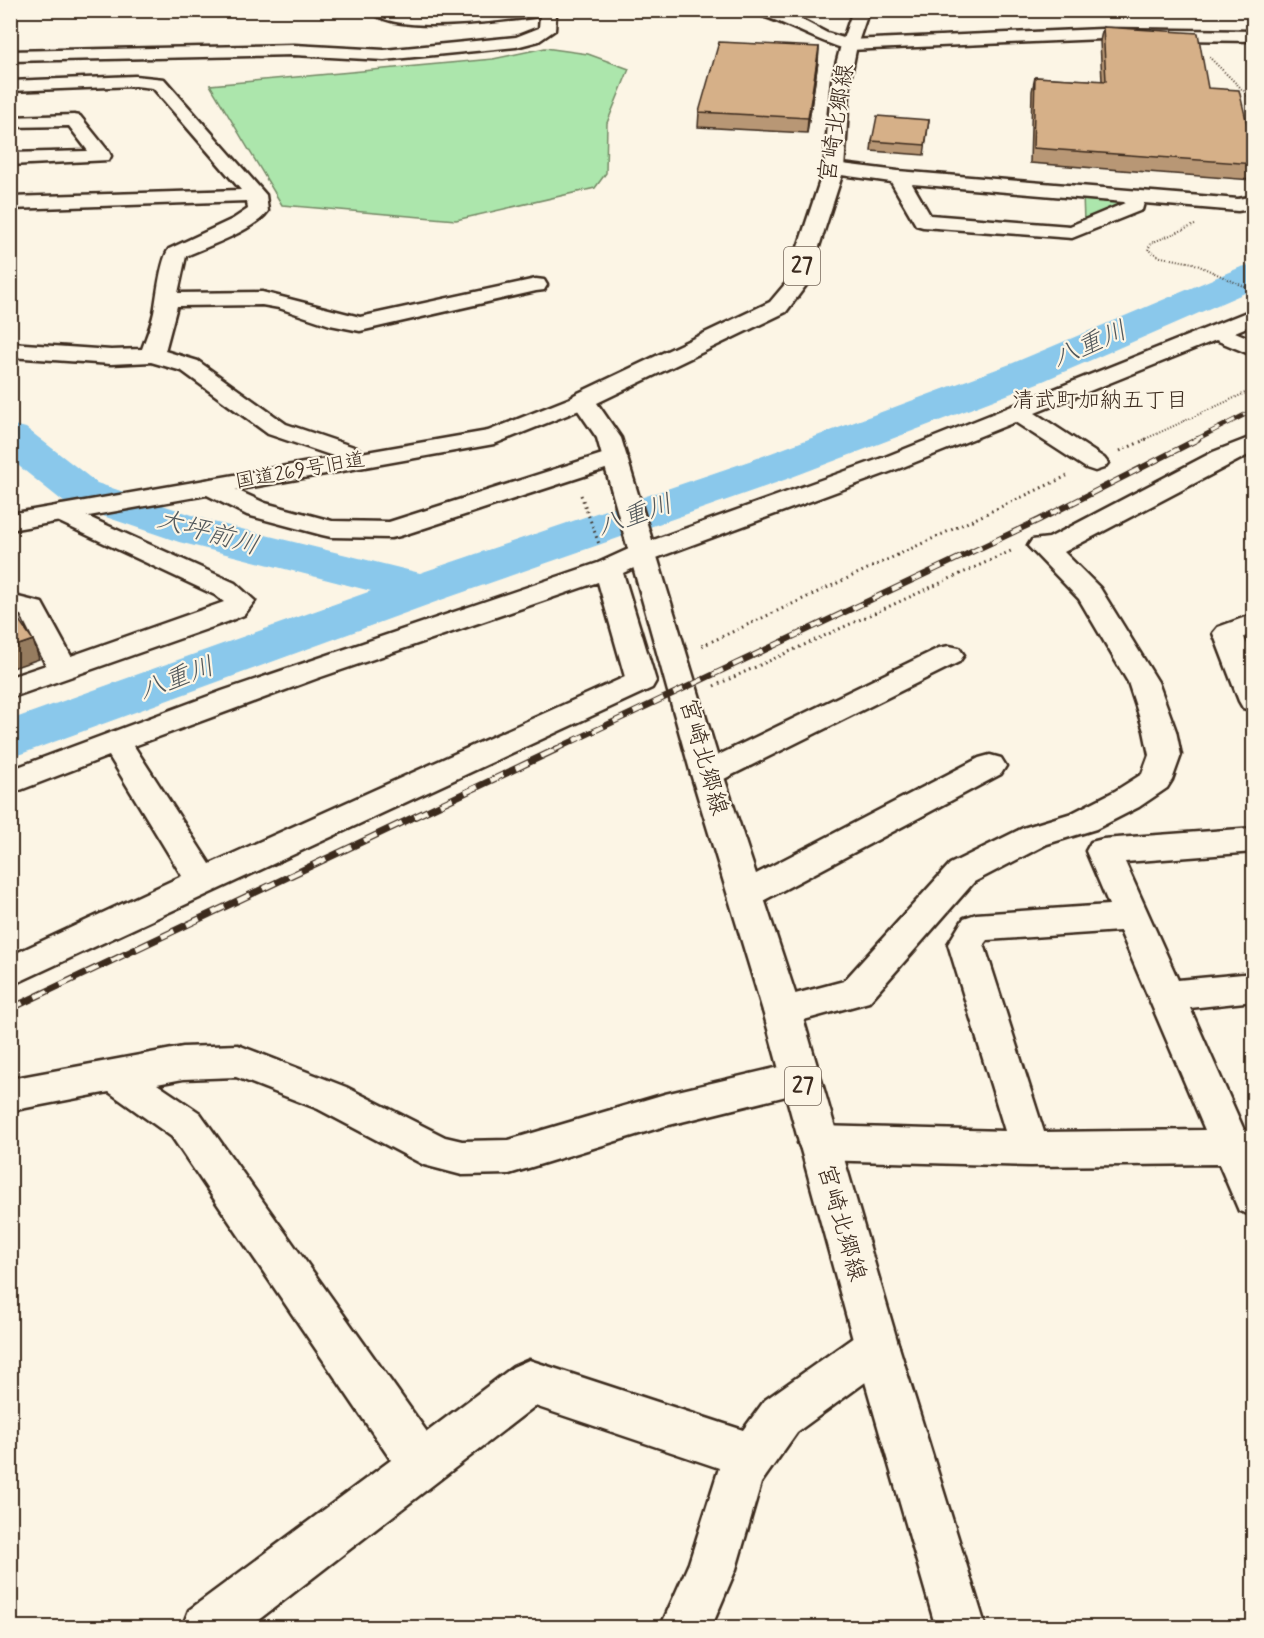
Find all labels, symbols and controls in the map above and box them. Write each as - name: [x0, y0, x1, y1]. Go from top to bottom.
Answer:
- street label: 宮崎北郷線: [812, 61, 862, 185]
- road number: 27: [784, 247, 820, 285]
- water label: 八重川: [1047, 314, 1133, 376]
- district label: 清武町加納五丁目: [1012, 387, 1188, 415]
- street label: 国道269号旧道: [233, 446, 367, 496]
- water label: 八重川: [593, 487, 677, 545]
- water label: 大坪前川: [153, 502, 263, 564]
- water label: 八重川: [135, 650, 219, 708]
- street label: 宮崎北郷線: [672, 695, 734, 819]
- road number: 27: [785, 1067, 821, 1105]
- street label: 宮崎北郷線: [810, 1161, 872, 1285]

